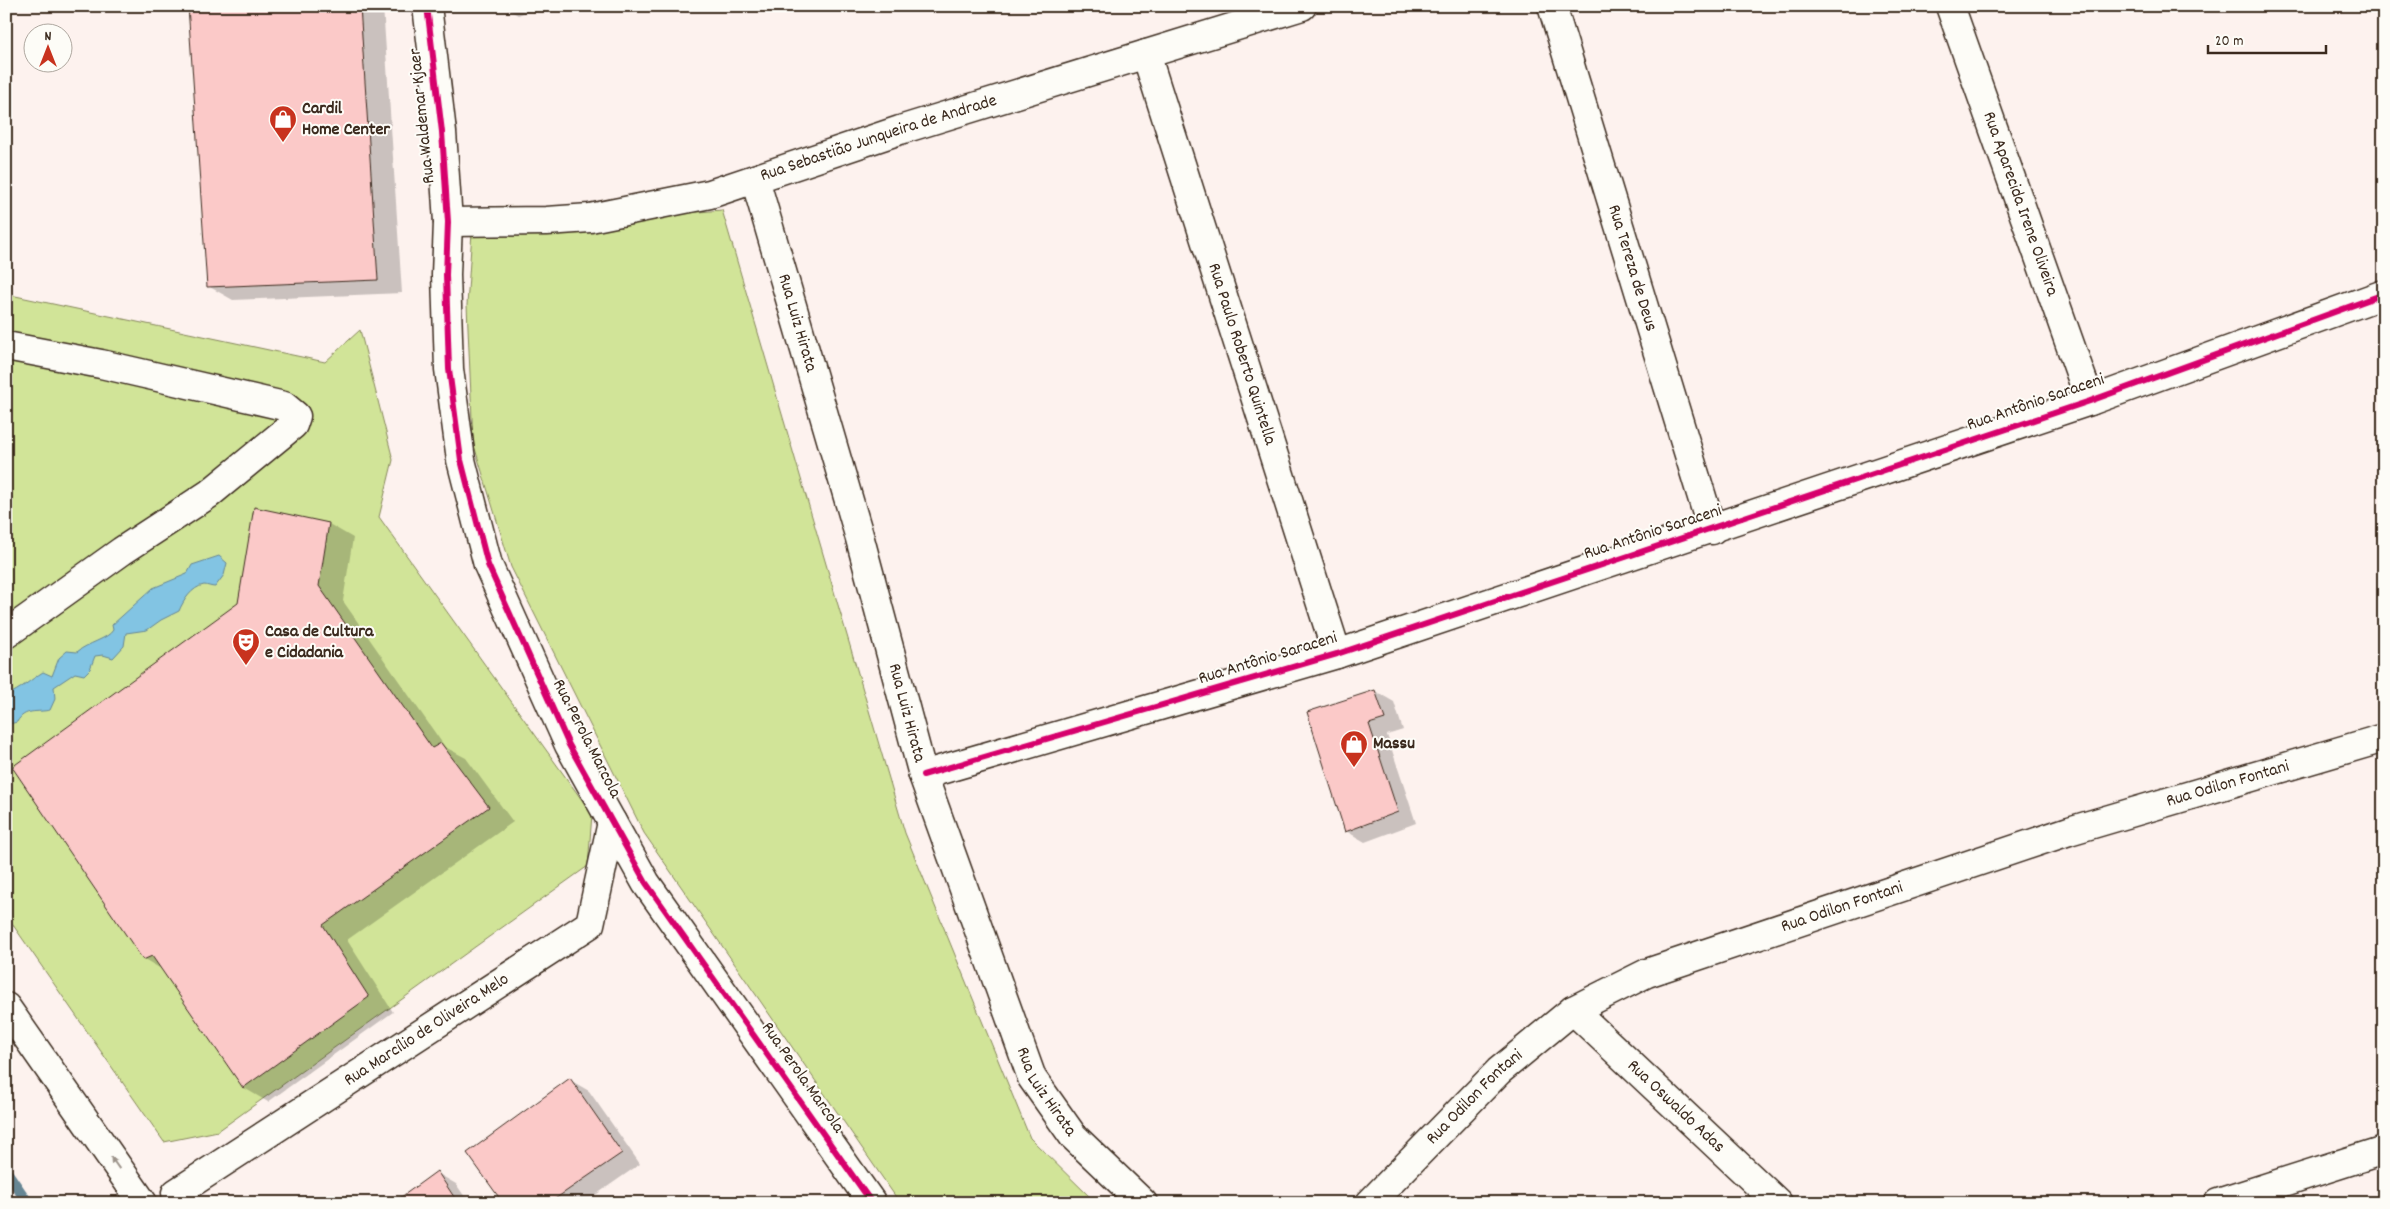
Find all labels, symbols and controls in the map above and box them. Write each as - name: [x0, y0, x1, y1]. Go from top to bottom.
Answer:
- north arrow: [22, 22, 72, 72]
- scale bar: [2208, 22, 2325, 54]
- text: N: [45, 27, 52, 47]
- text: 20 m: [2215, 31, 2243, 53]
- street label: Rua Waldemar Kjaer: [403, 47, 443, 185]
- street label: Rua Sebastião Junqueira de Andrade: [757, 88, 1000, 189]
- place label: Cardil Home Center: [302, 97, 390, 143]
- shop icon: Cardil Home Center: [268, 104, 298, 143]
- street label: Rua Aparecida Irene Oliveira: [1976, 108, 2065, 300]
- street label: Rua Tereza de Deus: [1601, 202, 1663, 335]
- street label: Rua Paulo Roberto Quintella: [1201, 260, 1282, 449]
- street label: Rua Luiz Hirata: [771, 271, 823, 376]
- street label: Rua Antônio Saraceni: [1964, 368, 2108, 438]
- street label: Rua Antônio Saraceni: [1581, 499, 1725, 567]
- place label: Casa de Cultura e Cidadania: [265, 620, 374, 666]
- street label: Rua Antônio Saraceni: [1196, 626, 1340, 692]
- theatre icon: Casa de Cultura e Cidadania: [231, 627, 261, 666]
- street label: Rua Luiz Hirata: [881, 661, 932, 766]
- street label: Rua Perola Marcola: [545, 675, 627, 803]
- shop icon: Massu: [1339, 729, 1369, 768]
- place label: Massu: [1373, 732, 1415, 757]
- street label: Rua Odilon Fontani: [2163, 754, 2292, 814]
- street label: Rua Odilon Fontani: [1778, 875, 1906, 939]
- street label: Rua Marcílio de Oliveira Melo: [339, 967, 514, 1093]
- street label: Rua Perola Marcola: [754, 1017, 850, 1139]
- street label: Rua Luiz Hirata: [1009, 1044, 1083, 1142]
- street label: Rua Odilon Fontani: [1421, 1044, 1529, 1151]
- street label: Rua Oswaldo Adas: [1621, 1054, 1730, 1159]
- one-way arrow: [110, 1156, 120, 1170]

